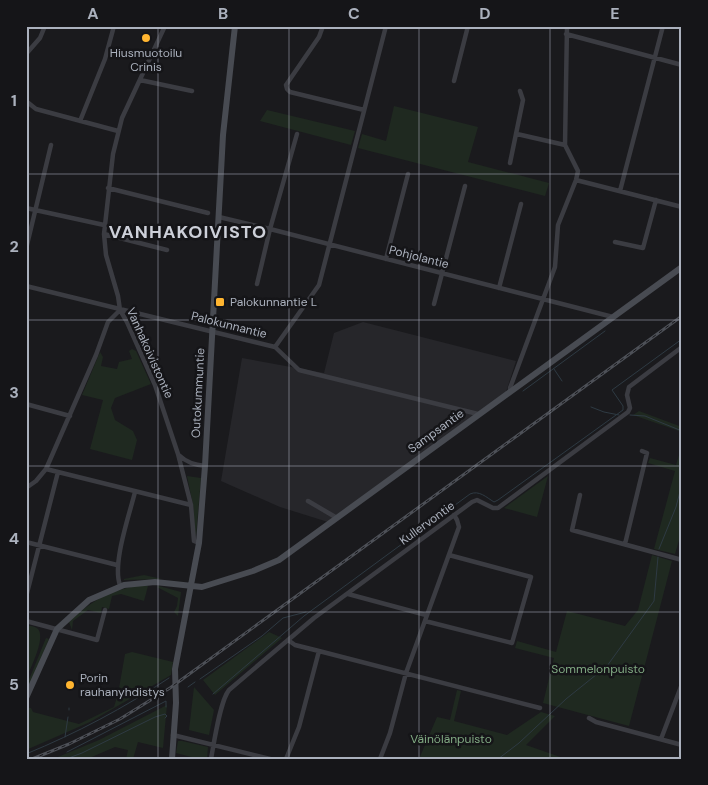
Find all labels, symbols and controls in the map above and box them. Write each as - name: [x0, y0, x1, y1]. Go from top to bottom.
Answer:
- text: A: [87, 3, 99, 24]
- text: B: [218, 3, 228, 24]
- text: C: [348, 3, 360, 24]
- text: D: [479, 3, 491, 24]
- text: E: [610, 3, 620, 24]
- marker: Hiusmuotoilu Crinis: [140, 32, 152, 44]
- place label: Hiusmuotoilu Crinis: [110, 45, 182, 75]
- text: 1: [11, 90, 17, 111]
- district label: VANHAKOIVISTO: [109, 220, 267, 244]
- text: 2: [9, 236, 19, 257]
- street label: Pohjolantie: [387, 242, 451, 272]
- place label: Palokunnantie L: [230, 294, 317, 310]
- marker: Palokunnantie L: [214, 296, 226, 308]
- street label: Vanhakoivistontie: [123, 305, 177, 401]
- street label: Palokunnantie: [189, 308, 269, 342]
- street label: Outokummuntie: [188, 347, 208, 439]
- text: 3: [9, 382, 19, 403]
- street label: Sampsantie: [405, 405, 467, 457]
- street label: Kullervontie: [396, 497, 458, 548]
- text: 4: [9, 528, 19, 549]
- park label: Sommelonpuisto: [551, 661, 645, 677]
- place label: Porin rauhanyhdistys: [80, 670, 165, 700]
- text: 5: [9, 674, 19, 695]
- marker: Porin rauhanyhdistys: [64, 679, 76, 691]
- park label: Väinölänpuisto: [410, 731, 492, 747]

